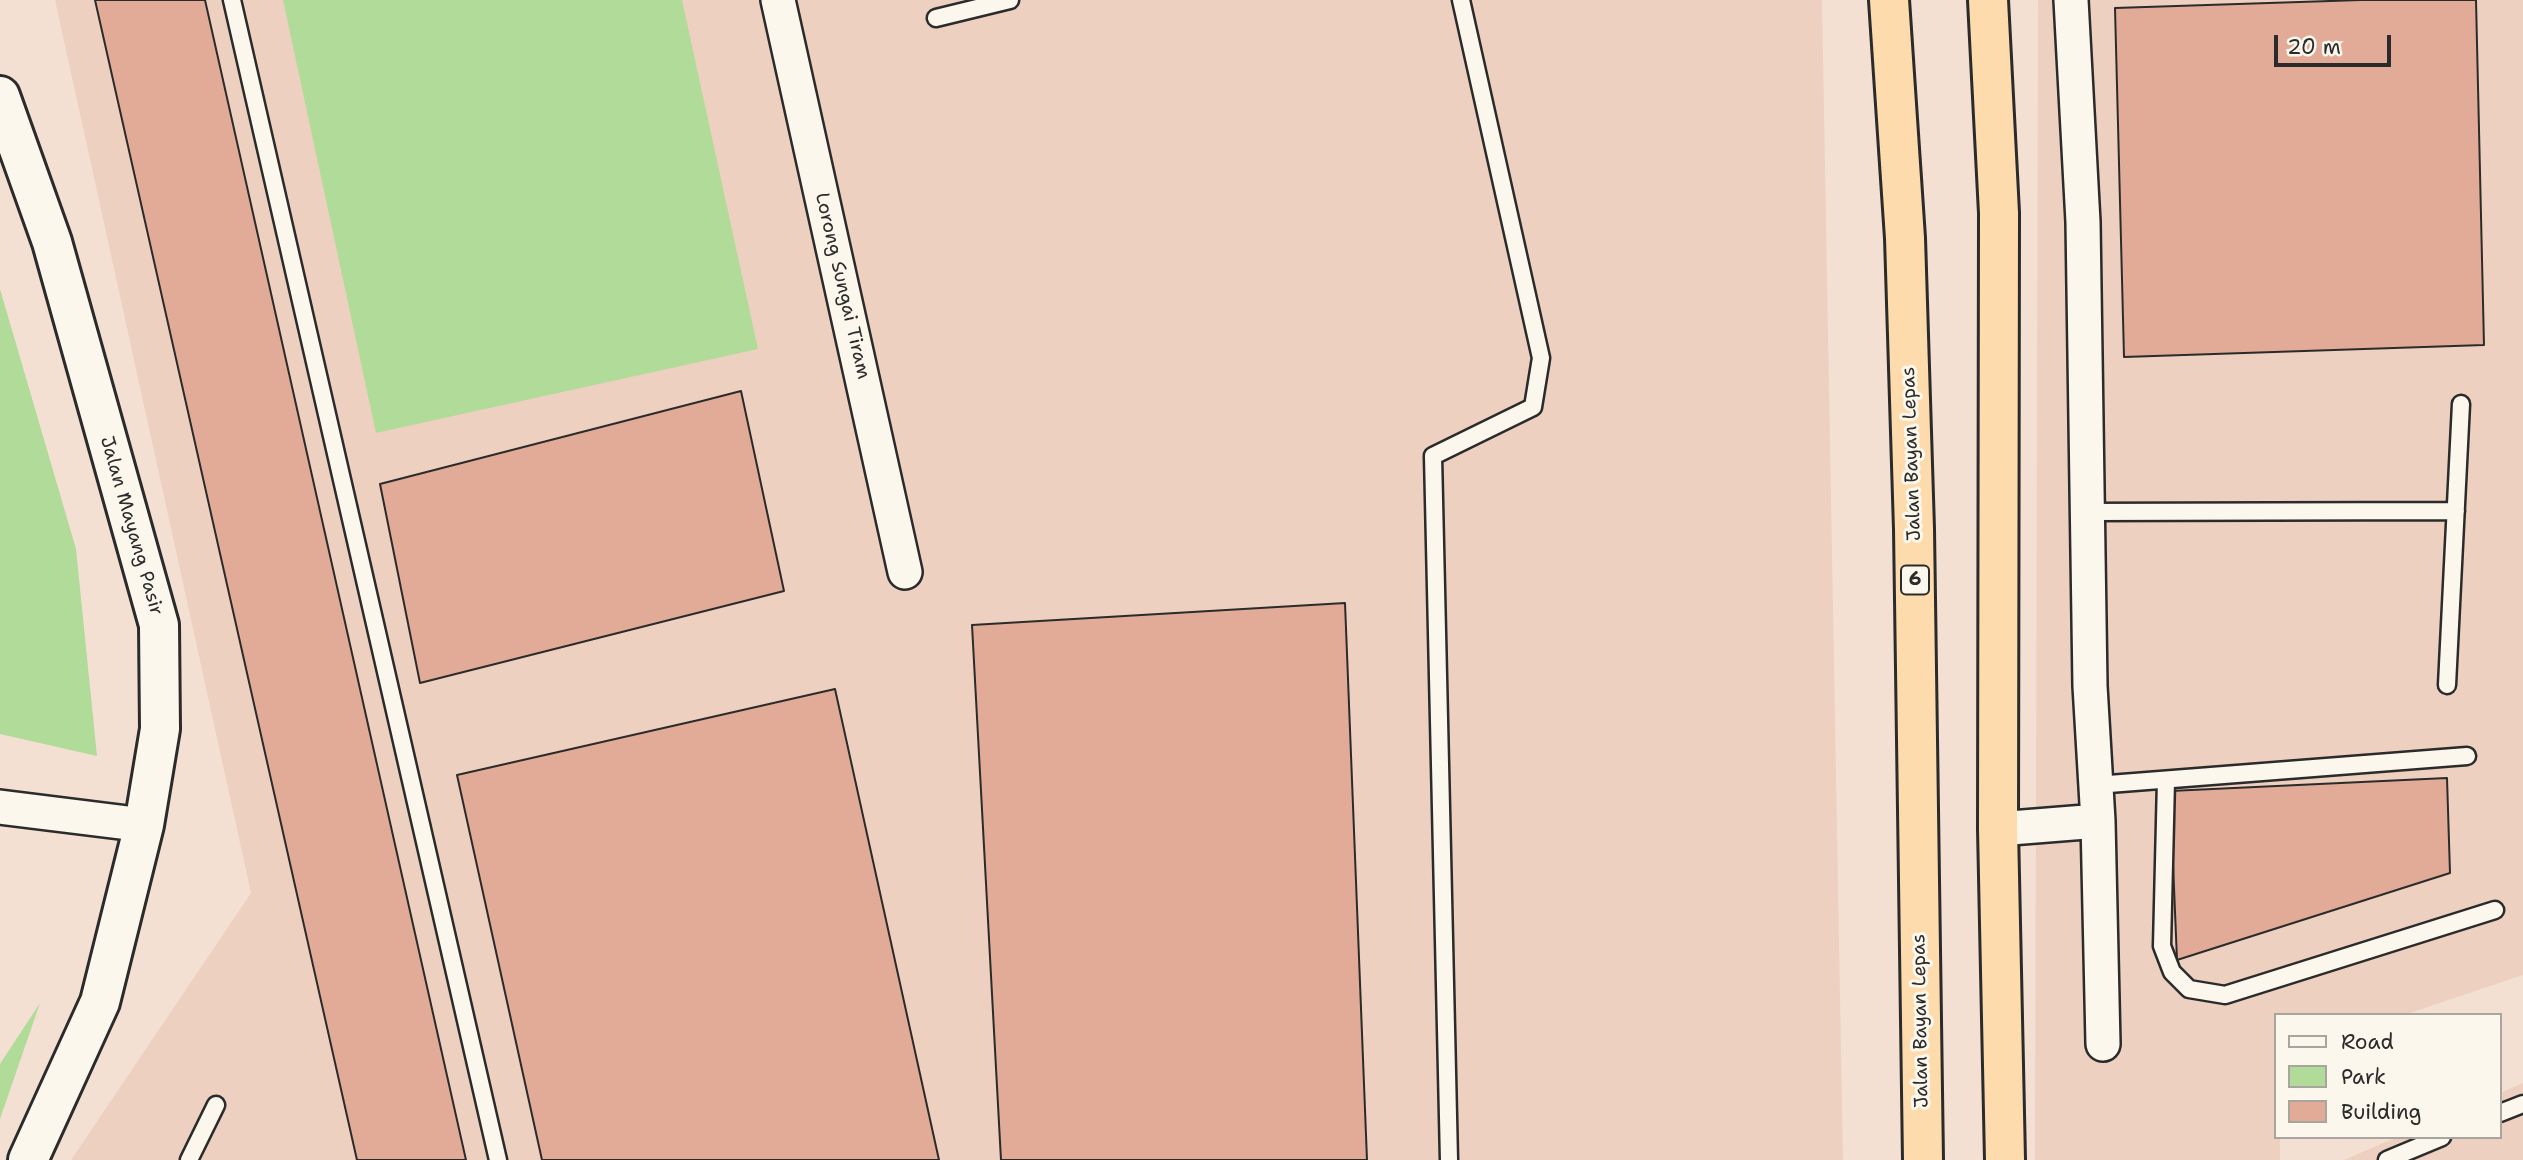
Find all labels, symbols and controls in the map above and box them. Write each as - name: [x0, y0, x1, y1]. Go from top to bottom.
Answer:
- scale bar: [2278, 21, 2395, 65]
- text: 20 m: [2287, 33, 2341, 61]
- street label: Lorong Sungai Tiram: [809, 191, 875, 381]
- street label: Jalan Bayan Lepas: [1898, 366, 1926, 542]
- street label: Jalan Mayang Pasir: [95, 434, 167, 618]
- road number: 6: [1901, 566, 1929, 594]
- street label: Jalan Bayan Lepas: [1908, 934, 1934, 1108]
- legend: [2274, 1013, 2502, 1139]
- text: Road: [2341, 1028, 2394, 1056]
- text: Park: [2341, 1063, 2386, 1091]
- text: Building: [2341, 1098, 2421, 1126]

